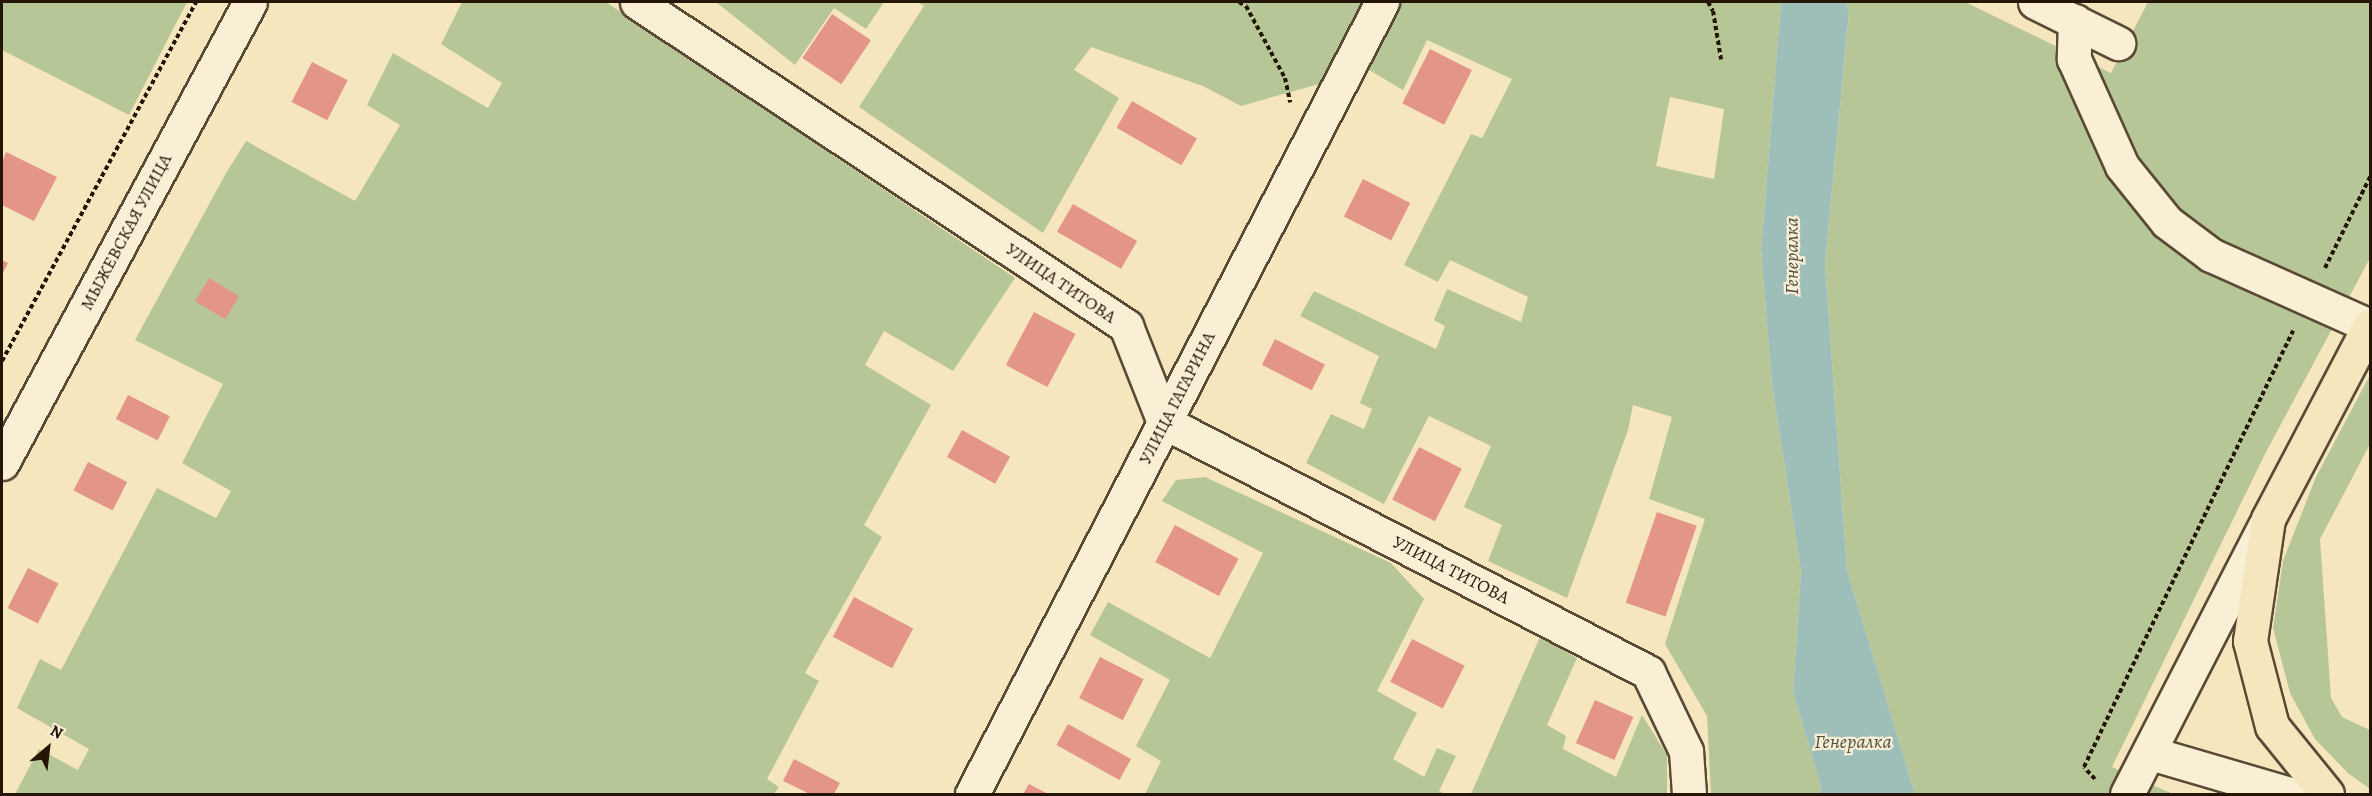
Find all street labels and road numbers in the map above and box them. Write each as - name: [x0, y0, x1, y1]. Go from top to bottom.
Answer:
- street label: МЫЖЕВСКАЯ УЛИЦА: [76, 150, 176, 314]
- street label: УЛИЦА ТИТОВА: [1002, 238, 1120, 328]
- street label: УЛИЦА ГАГАРИНА: [1134, 328, 1220, 468]
- street label: УЛИЦА ТИТОВА: [1389, 531, 1513, 609]

